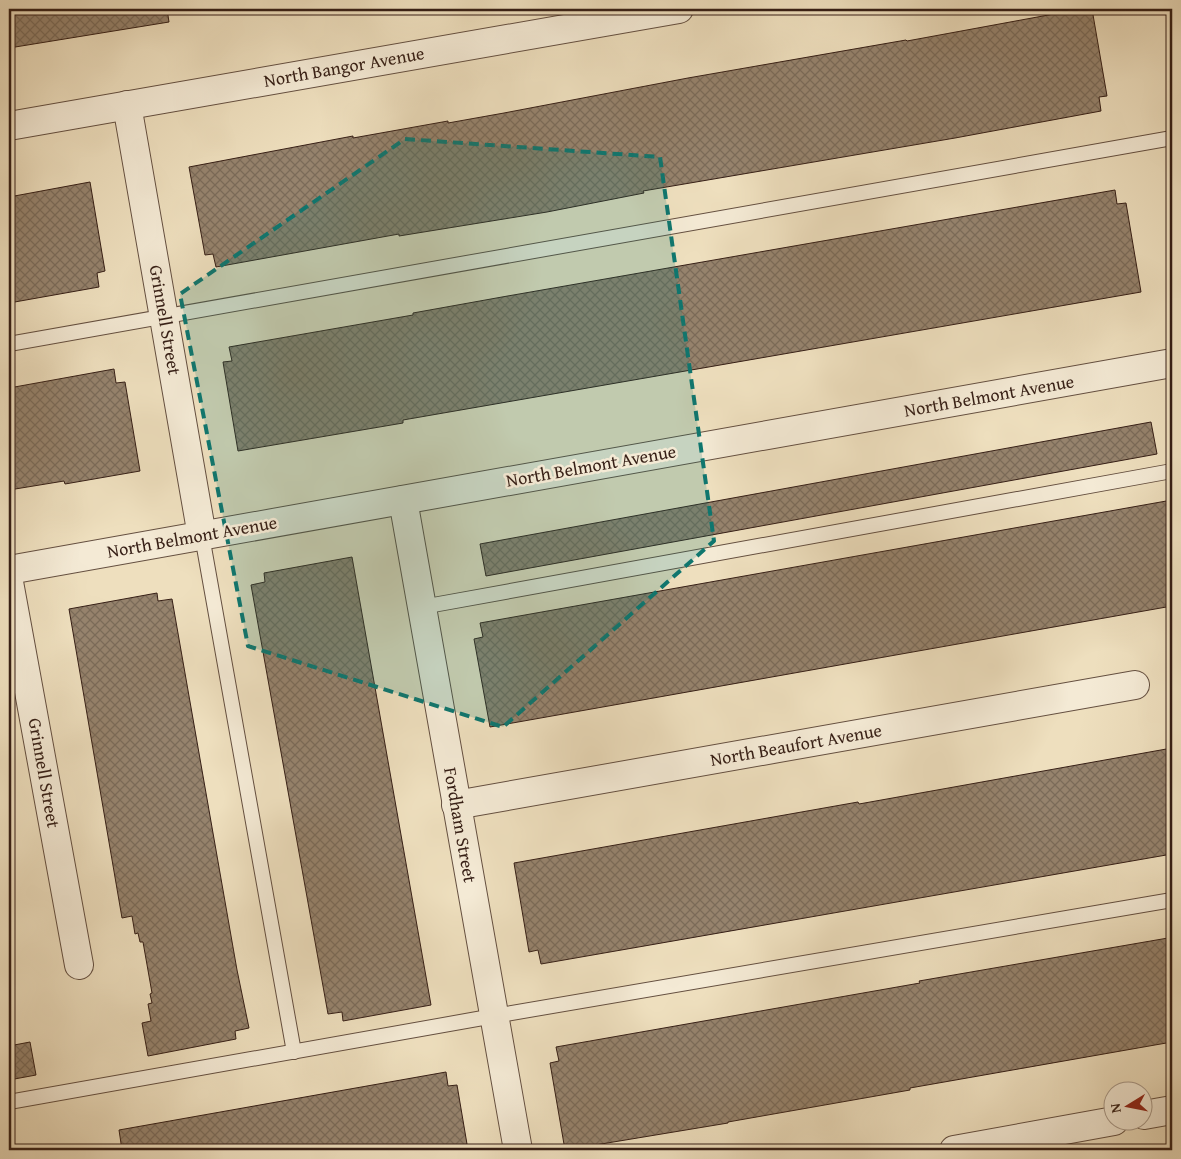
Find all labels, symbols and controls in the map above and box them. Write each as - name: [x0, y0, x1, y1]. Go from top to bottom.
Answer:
- street label: North Bangor Avenue: [262, 39, 426, 94]
- street label: Grinnell Street: [143, 263, 189, 378]
- street label: North Belmont Avenue: [902, 367, 1076, 424]
- street label: North Belmont Avenue: [504, 437, 678, 494]
- street label: North Belmont Avenue: [105, 508, 279, 565]
- street label: Grinnell Street: [22, 716, 68, 831]
- street label: North Beaufort Avenue: [708, 716, 884, 773]
- street label: Fordham Street: [437, 765, 484, 885]
- north arrow: [1104, 1082, 1154, 1132]
- text: N: [1104, 1101, 1126, 1115]

